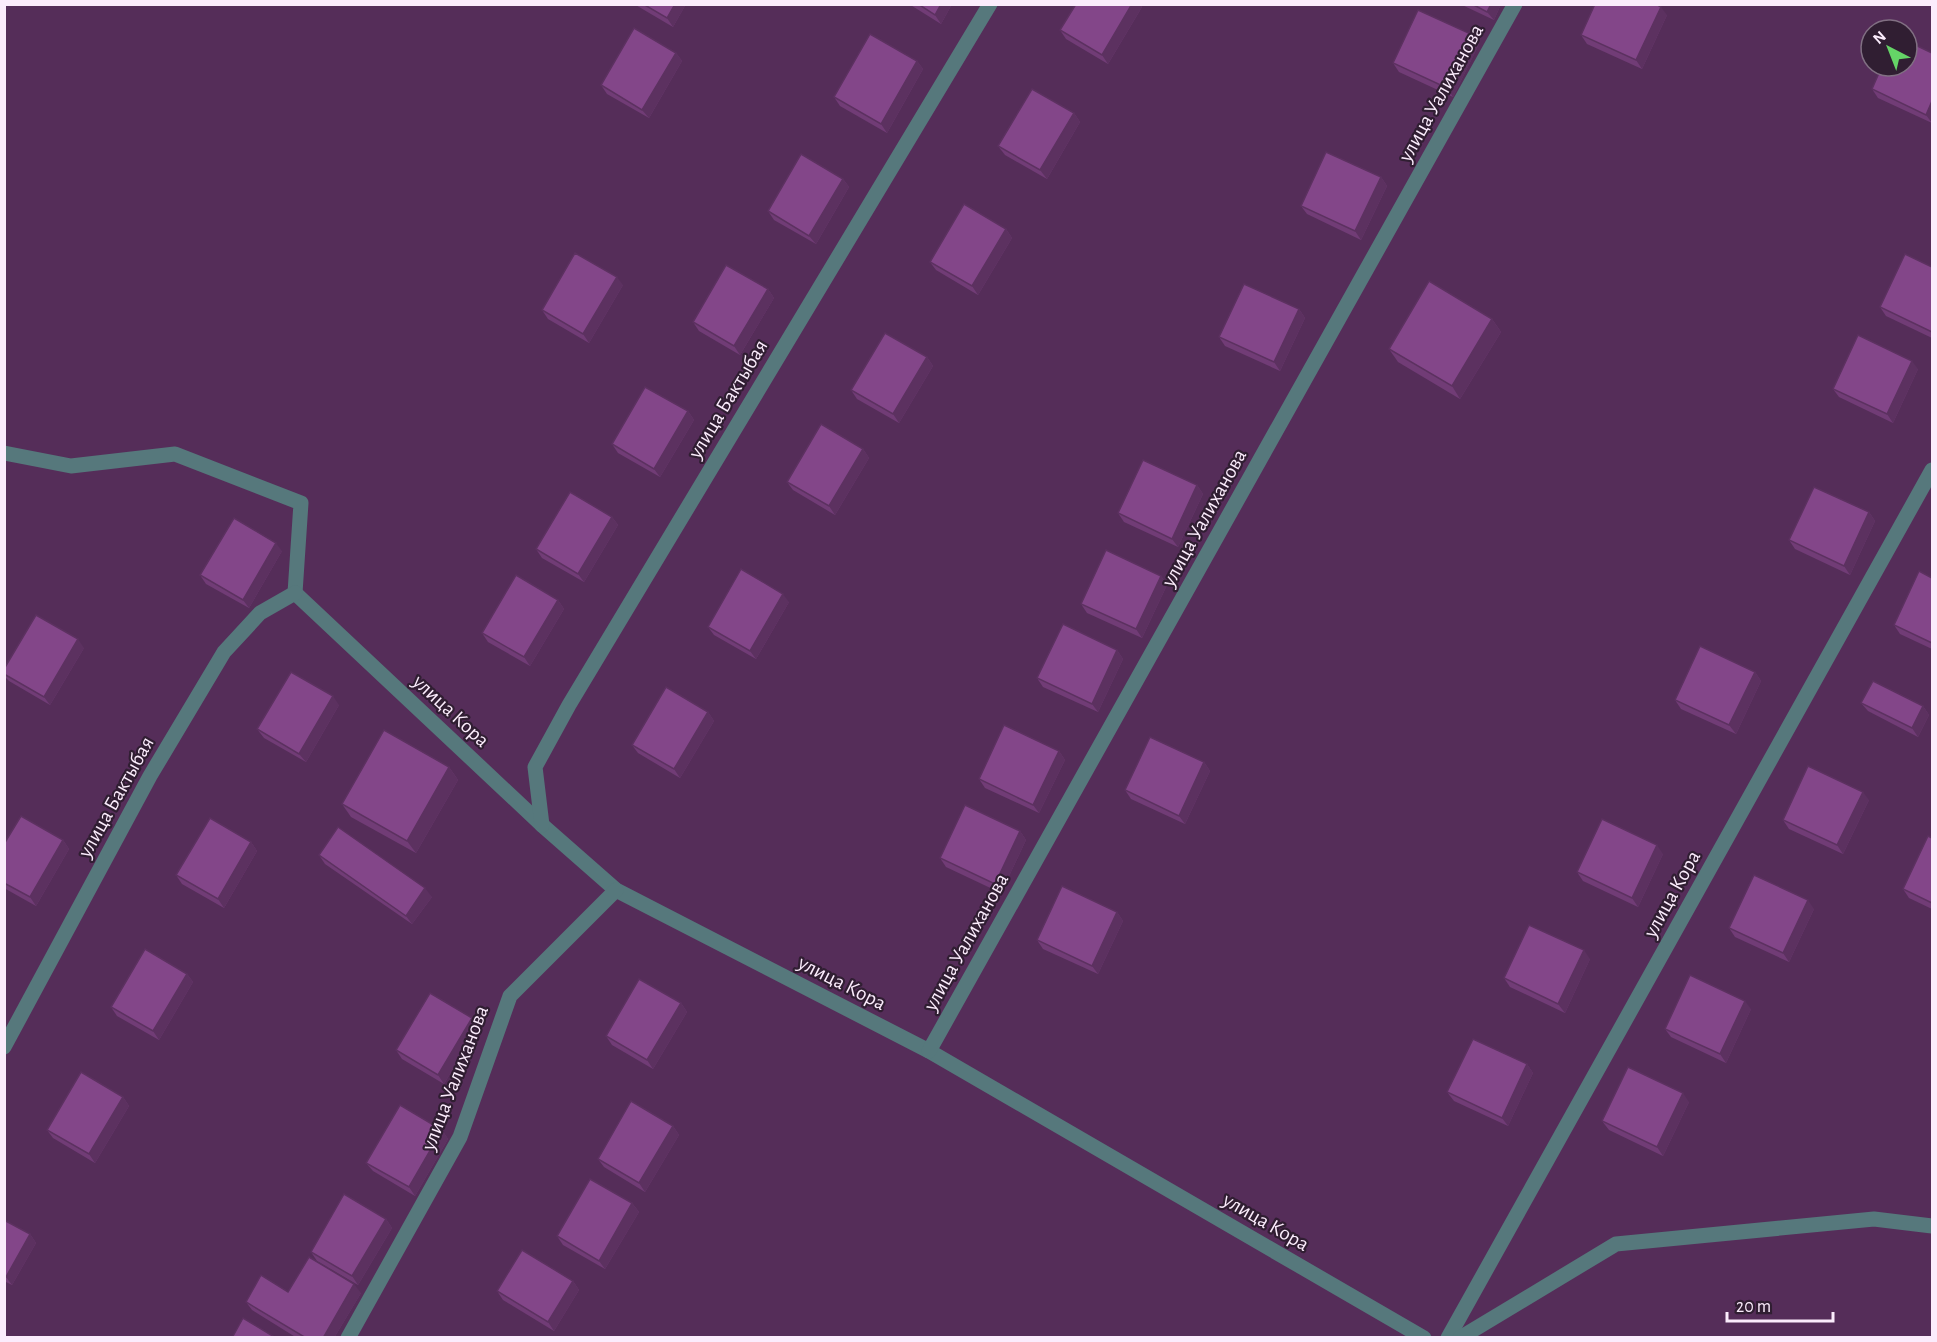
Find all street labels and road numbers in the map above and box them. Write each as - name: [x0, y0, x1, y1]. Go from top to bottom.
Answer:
- street label: улица Уалиханова: [1394, 21, 1488, 166]
- street label: улица Бактыбая: [684, 336, 772, 463]
- street label: улица Уалиханова: [1157, 446, 1251, 591]
- street label: улица Кора: [408, 670, 493, 752]
- street label: улица Бактыбая: [74, 733, 158, 862]
- street label: улица Кора: [1639, 847, 1705, 942]
- street label: улица Уалиханова: [919, 870, 1013, 1015]
- street label: улица Кора: [794, 951, 890, 1014]
- street label: улица Уалиханова: [417, 1002, 492, 1154]
- street label: улица Кора: [1218, 1188, 1313, 1255]

